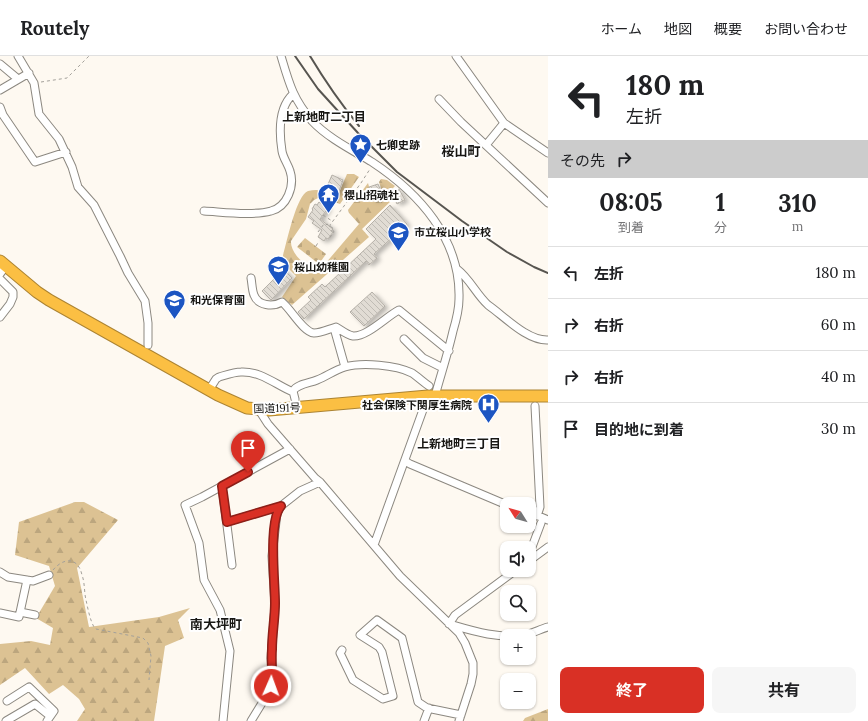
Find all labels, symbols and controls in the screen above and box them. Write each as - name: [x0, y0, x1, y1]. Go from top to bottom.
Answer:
- text: Routely: [20, 16, 90, 40]
- text: ホーム: [600, 20, 642, 38]
- text: 地図: [664, 20, 692, 38]
- text: 概要: [714, 20, 742, 38]
- text: お問い合わせ: [764, 20, 848, 38]
- text: 180 m: [626, 67, 704, 103]
- icon: left: [560, 72, 612, 124]
- text: 左折: [626, 105, 662, 128]
- district label: 上新地町二丁目: [282, 109, 366, 124]
- place icon: 七卿史跡: [348, 132, 374, 165]
- place label: 七卿史跡: [376, 138, 420, 152]
- district label: 桜山町: [441, 143, 481, 160]
- icon: right: [613, 148, 635, 170]
- text: その先: [560, 151, 605, 170]
- temple icon: 櫻山招魂社: [316, 182, 342, 215]
- text: 08:05: [599, 187, 663, 218]
- text: 1: [716, 187, 725, 218]
- place label: 櫻山招魂社: [344, 188, 399, 202]
- text: 310: [778, 188, 817, 219]
- text: m: [792, 218, 803, 235]
- school or university icon: 市立桜山小学校: [386, 219, 412, 252]
- text: 到着: [618, 219, 644, 236]
- text: 分: [714, 219, 727, 236]
- place label: 市立桜山小学校: [414, 225, 491, 239]
- school or university icon: 桜山幼稚園: [266, 254, 292, 287]
- place label: 桜山幼稚園: [294, 260, 349, 274]
- icon: left: [560, 262, 582, 284]
- text: 180 m: [815, 263, 856, 282]
- text: 左折: [594, 264, 624, 283]
- school or university icon: 和光保育園: [162, 287, 188, 320]
- place label: 和光保育園: [190, 293, 245, 307]
- icon: right: [560, 314, 582, 336]
- text: 60 m: [821, 315, 856, 334]
- text: 右折: [594, 316, 624, 335]
- icon: right: [560, 366, 582, 388]
- text: 40 m: [821, 367, 856, 386]
- text: 右折: [594, 368, 624, 387]
- hospital icon: 社会保険下関厚生病院: [475, 392, 501, 425]
- place label: 社会保険下関厚生病院: [362, 398, 472, 412]
- street label: 国道191号: [253, 400, 301, 416]
- icon: arrive: [560, 418, 582, 440]
- text: 30 m: [821, 419, 856, 438]
- text: 目的地に到着: [594, 420, 684, 439]
- pin: [231, 431, 265, 472]
- district label: 上新地町三丁目: [417, 436, 501, 451]
- icon: arrive: [237, 437, 259, 459]
- north arrow: [500, 497, 536, 533]
- map controls: [500, 497, 536, 709]
- button: sound: [500, 541, 536, 577]
- button: search: [500, 585, 536, 621]
- district label: 南大坪町: [190, 616, 242, 633]
- button: +: [500, 629, 536, 665]
- position arrow: [250, 665, 292, 707]
- button: 終了: [560, 667, 704, 713]
- button: 共有: [712, 667, 856, 713]
- button: −: [500, 673, 536, 709]

